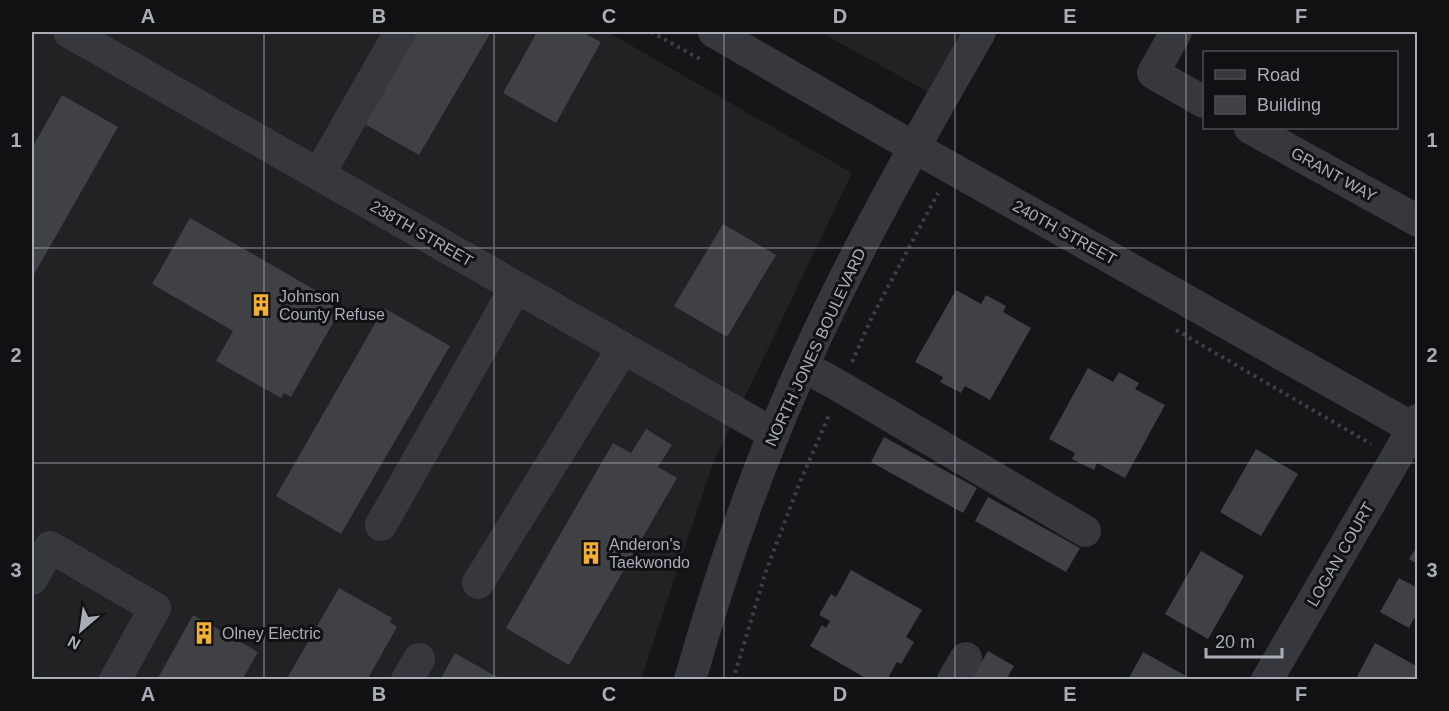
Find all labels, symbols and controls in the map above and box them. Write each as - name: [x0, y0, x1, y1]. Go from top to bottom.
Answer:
- text: A: [141, 5, 155, 27]
- text: B: [372, 5, 386, 27]
- text: C: [602, 5, 616, 27]
- text: D: [833, 5, 847, 27]
- text: E: [1063, 5, 1077, 27]
- text: F: [1295, 5, 1307, 27]
- legend: [1203, 51, 1398, 129]
- text: Road: [1257, 65, 1300, 85]
- text: Building: [1257, 95, 1321, 115]
- text: 1: [10, 129, 22, 151]
- text: 1: [1426, 129, 1438, 151]
- street label: GRANT WAY: [1288, 144, 1380, 205]
- street label: 238TH STREET: [367, 197, 476, 270]
- street label: 240TH STREET: [1010, 197, 1120, 268]
- street label: NORTH JONES BOULEVARD: [762, 246, 869, 449]
- place label: Johnson County Refuse: [279, 288, 385, 323]
- building icon: Johnson County Refuse: [248, 292, 274, 318]
- text: 2: [10, 344, 22, 366]
- text: 2: [1426, 344, 1438, 366]
- street label: LOGAN COURT: [1304, 499, 1377, 609]
- place label: Anderon's Taekwondo: [609, 536, 690, 571]
- building icon: Anderon's Taekwondo: [578, 540, 604, 566]
- text: 3: [10, 559, 22, 581]
- text: 3: [1426, 559, 1438, 581]
- north arrow: [51, 600, 111, 660]
- building icon: Olney Electric: [191, 620, 217, 646]
- scale bar: [1206, 621, 1282, 659]
- place label: Olney Electric: [222, 625, 321, 642]
- text: N: [65, 632, 83, 653]
- text: 20 m: [1215, 632, 1255, 652]
- text: A: [141, 683, 155, 705]
- text: B: [372, 683, 386, 705]
- text: C: [602, 683, 616, 705]
- text: D: [833, 683, 847, 705]
- text: E: [1063, 683, 1077, 705]
- text: F: [1295, 683, 1307, 705]

